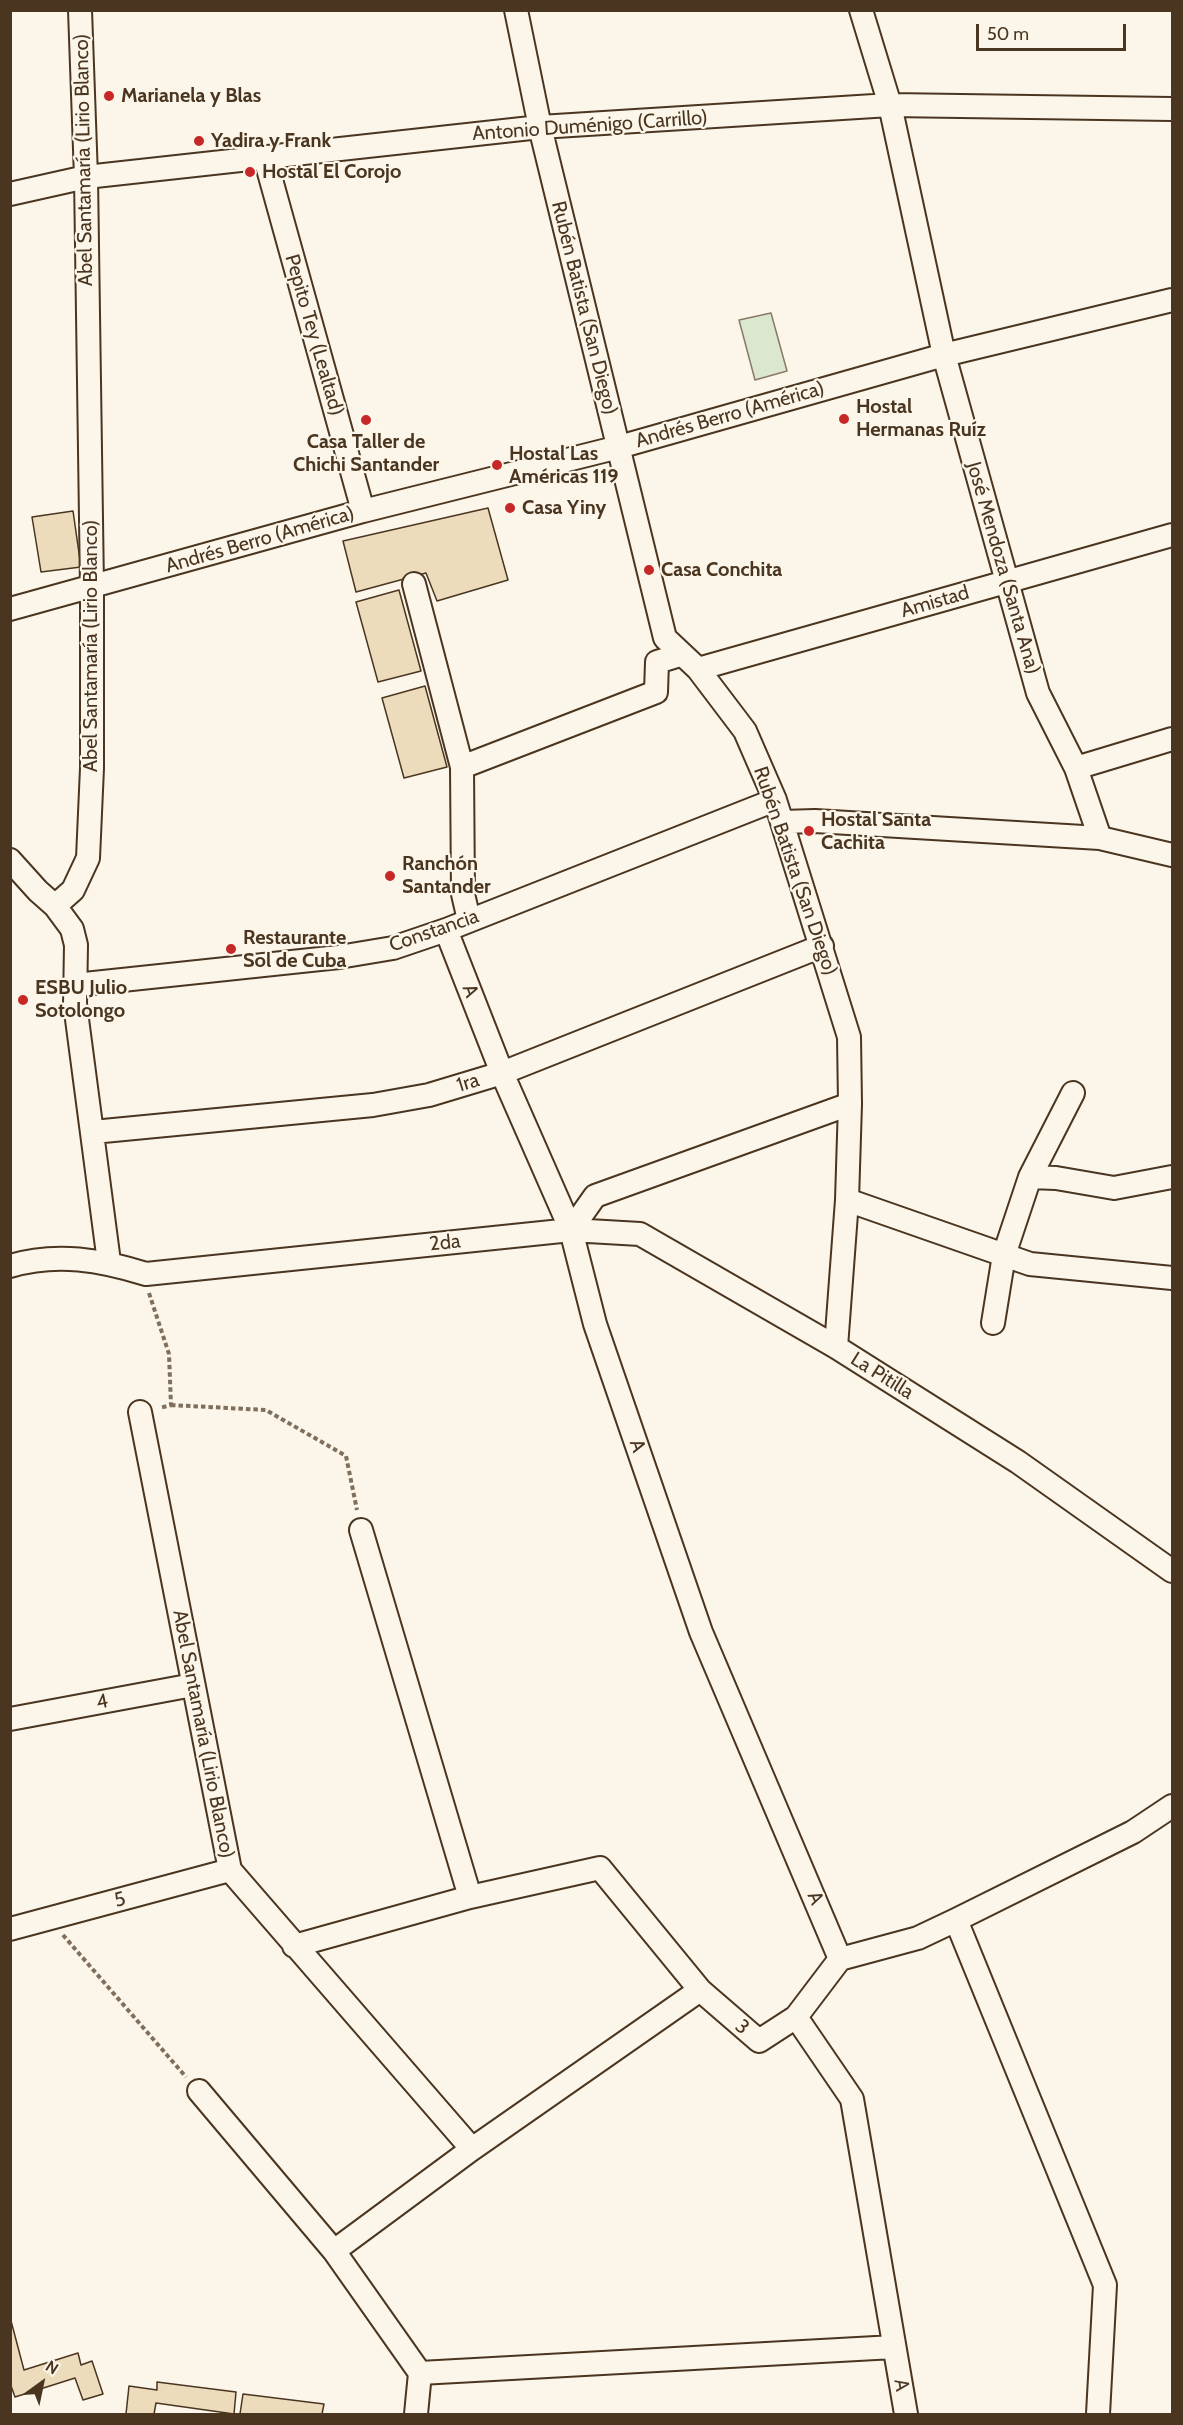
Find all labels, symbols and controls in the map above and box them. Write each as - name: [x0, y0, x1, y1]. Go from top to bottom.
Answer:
- scale bar: [979, 12, 1129, 50]
- text: 50 m: [987, 23, 1029, 45]
- street label: Abel Santamaría (Lirio Blanco): [70, 34, 98, 286]
- place label: Marianela y Blas: [121, 84, 261, 108]
- marker: Marianela y Blas: [102, 89, 116, 103]
- street label: Antonio Duménigo (Carrillo): [471, 106, 709, 146]
- place label: Yadira y Frank: [211, 129, 331, 153]
- marker: Yadira y Frank: [192, 134, 206, 148]
- place label: Hostal El Corojo: [262, 160, 401, 184]
- marker: Hostal El Corojo: [243, 165, 257, 179]
- street label: Rubén Batista (San Diego): [546, 199, 622, 417]
- street label: Pepito Tey (Lealtad): [279, 252, 349, 418]
- street label: Andrés Berro (América): [633, 377, 827, 453]
- place label: Hostal Hermanas Ruíz: [856, 395, 986, 442]
- marker: Hostal Hermanas Ruíz: [837, 412, 851, 426]
- marker: Casa Taller de Chichi Santander: [359, 413, 373, 427]
- place label: Casa Taller de Chichi Santander: [293, 430, 439, 477]
- place label: Hostal Las Américas 119: [509, 442, 619, 489]
- marker: Hostal Las Américas 119: [490, 458, 504, 472]
- street label: José Mendoza (Santa Ana): [961, 459, 1045, 677]
- place label: Casa Yiny: [522, 496, 606, 520]
- marker: Casa Yiny: [503, 501, 517, 515]
- street label: Andrés Berro (América): [163, 502, 357, 578]
- street label: Abel Santamaría (Lirio Blanco): [79, 520, 103, 772]
- place label: Casa Conchita: [661, 558, 782, 582]
- marker: Casa Conchita: [642, 563, 656, 577]
- street label: Amistad: [898, 581, 972, 623]
- street label: Rubén Batista (San Diego): [748, 763, 842, 979]
- place label: Hostal Santa Cachita: [821, 808, 931, 855]
- marker: Hostal Santa Cachita: [802, 824, 816, 838]
- place label: Ranchón Santander: [402, 852, 491, 899]
- marker: Ranchón Santander: [383, 869, 397, 883]
- street label: Constancia: [386, 905, 482, 957]
- place label: Restaurante Sol de Cuba: [243, 926, 346, 973]
- marker: Restaurante Sol de Cuba: [224, 942, 238, 956]
- place label: ESBU Julio Sotolongo: [35, 976, 127, 1023]
- street label: A: [457, 981, 483, 1001]
- marker: ESBU Julio Sotolongo: [16, 993, 30, 1007]
- street label: 1ra: [454, 1068, 482, 1098]
- street label: 2da: [428, 1229, 462, 1257]
- street label: La Pitilla: [846, 1347, 918, 1405]
- street label: A: [624, 1436, 650, 1456]
- street label: Abel Santamaría (Lirio Blanco): [167, 1608, 239, 1860]
- street label: 4: [94, 1689, 110, 1715]
- street label: 5: [112, 1887, 128, 1913]
- street label: A: [802, 1888, 828, 1908]
- street label: 3: [730, 2014, 754, 2040]
- north arrow: [12, 2353, 72, 2413]
- text: N: [42, 2356, 62, 2379]
- street label: A: [888, 2377, 914, 2393]

